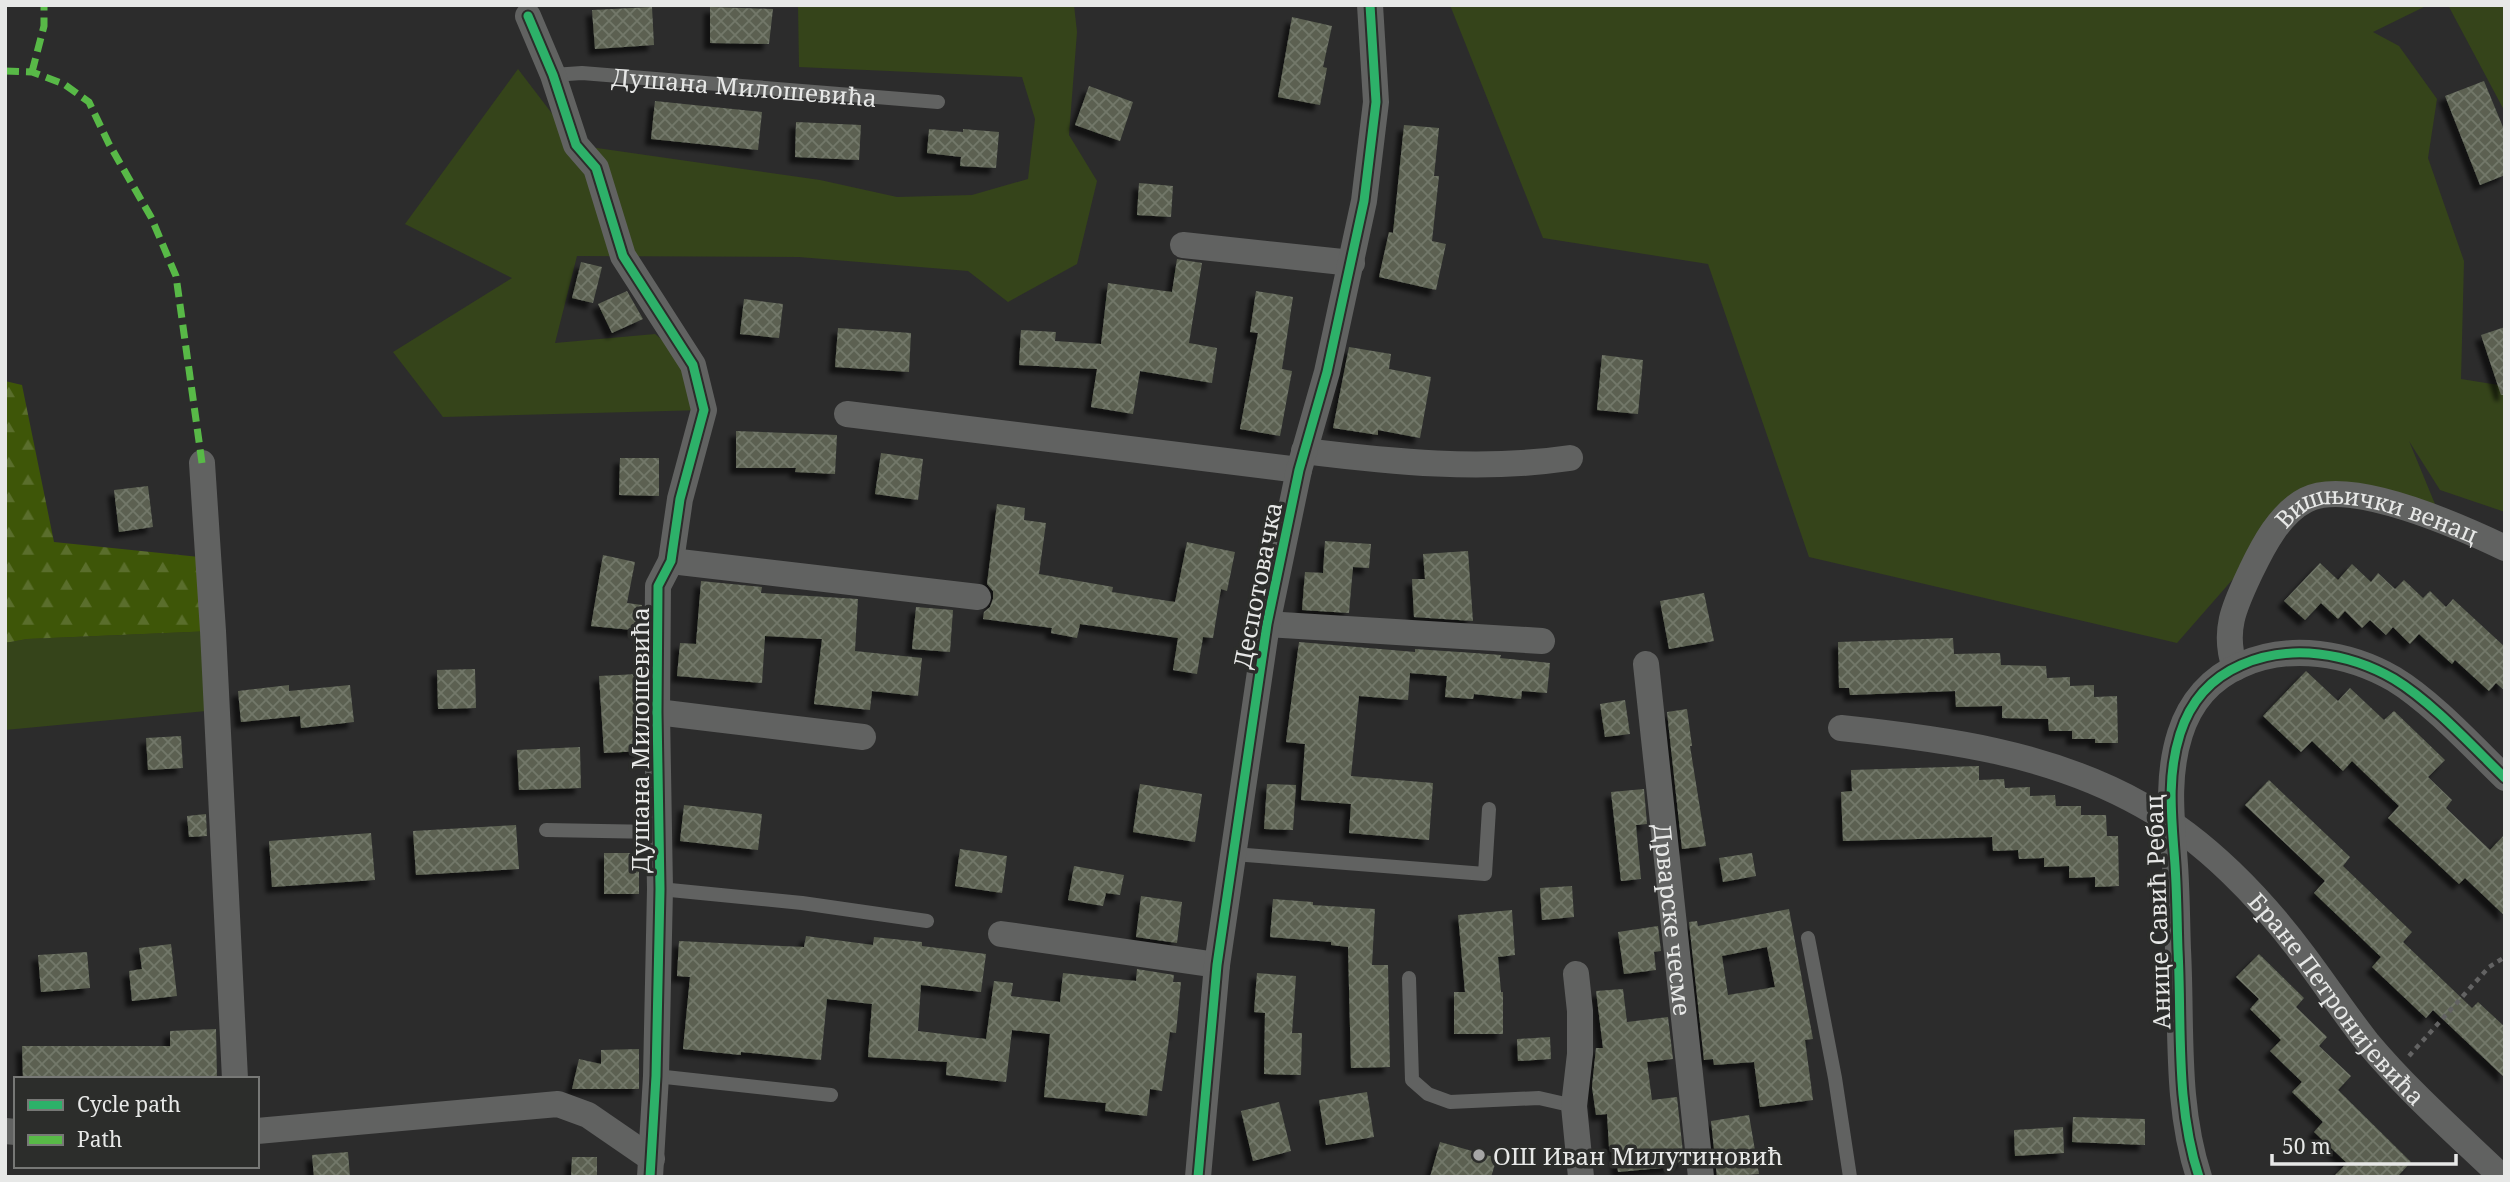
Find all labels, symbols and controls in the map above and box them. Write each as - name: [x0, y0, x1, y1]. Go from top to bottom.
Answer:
- street label: Душана Милошевића: [610, 59, 878, 113]
- text: Вишњички венац: [2266, 478, 2484, 550]
- street label: Деспотовачка: [1225, 499, 1289, 671]
- street label: Вишњички венац: [2272, 519, 2488, 555]
- street label: Душана Милошевића: [623, 607, 656, 873]
- street label: Анице Савић Ребац: [2136, 794, 2178, 1030]
- street label: Дрварске чесме: [1647, 822, 1700, 1017]
- street label: Бране Петронијевића: [2242, 885, 2433, 1112]
- legend: [14, 1077, 259, 1168]
- text: Cycle path: [77, 1090, 181, 1118]
- scale bar: [2272, 1122, 2456, 1166]
- text: Path: [77, 1125, 122, 1153]
- text: 50 m: [2282, 1132, 2331, 1160]
- place label: ОШ Иван Милутиновић: [1493, 1139, 1783, 1172]
- marker: ОШ Иван Милутиновић: [1471, 1147, 1487, 1163]

